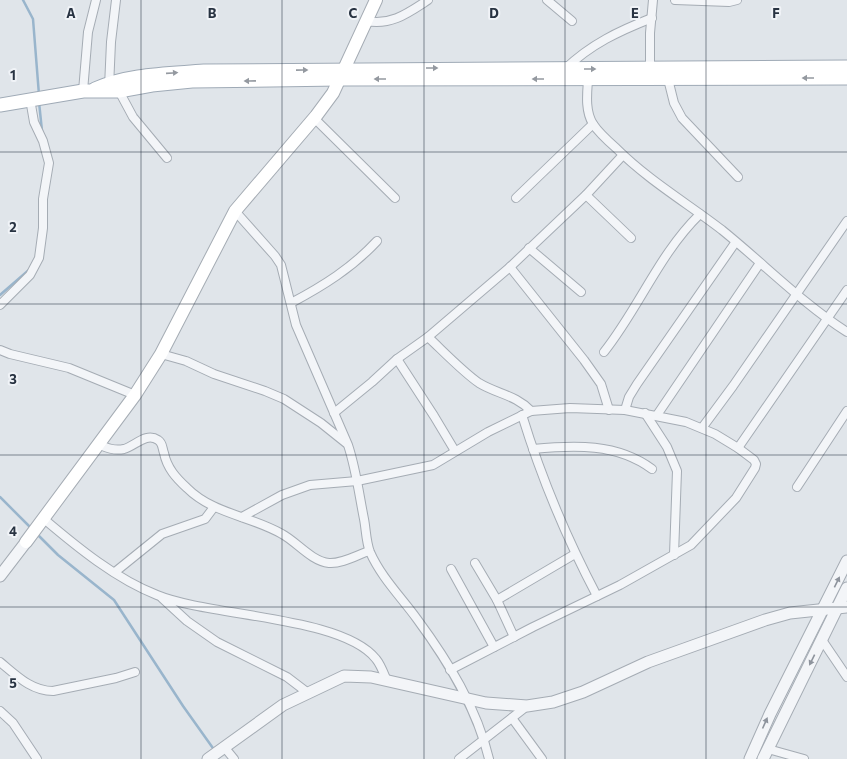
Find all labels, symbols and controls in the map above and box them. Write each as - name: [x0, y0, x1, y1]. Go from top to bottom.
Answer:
- text: A: [66, 5, 76, 21]
- text: B: [208, 5, 217, 21]
- text: C: [349, 5, 358, 21]
- text: D: [489, 5, 499, 21]
- text: E: [631, 5, 639, 21]
- text: F: [772, 5, 780, 21]
- one-way arrow: [426, 65, 439, 71]
- one-way arrow: [584, 66, 597, 72]
- text: 1: [10, 67, 16, 83]
- one-way arrow: [296, 67, 309, 73]
- one-way arrow: [166, 70, 178, 77]
- one-way arrow: [801, 75, 814, 81]
- one-way arrow: [373, 76, 386, 82]
- one-way arrow: [531, 76, 544, 82]
- one-way arrow: [243, 78, 256, 84]
- text: 2: [9, 219, 17, 235]
- text: 3: [9, 371, 17, 387]
- text: 4: [9, 523, 17, 539]
- one-way arrow: [834, 577, 840, 588]
- one-way arrow: [808, 655, 815, 666]
- text: 5: [9, 675, 17, 691]
- one-way arrow: [763, 717, 769, 729]

